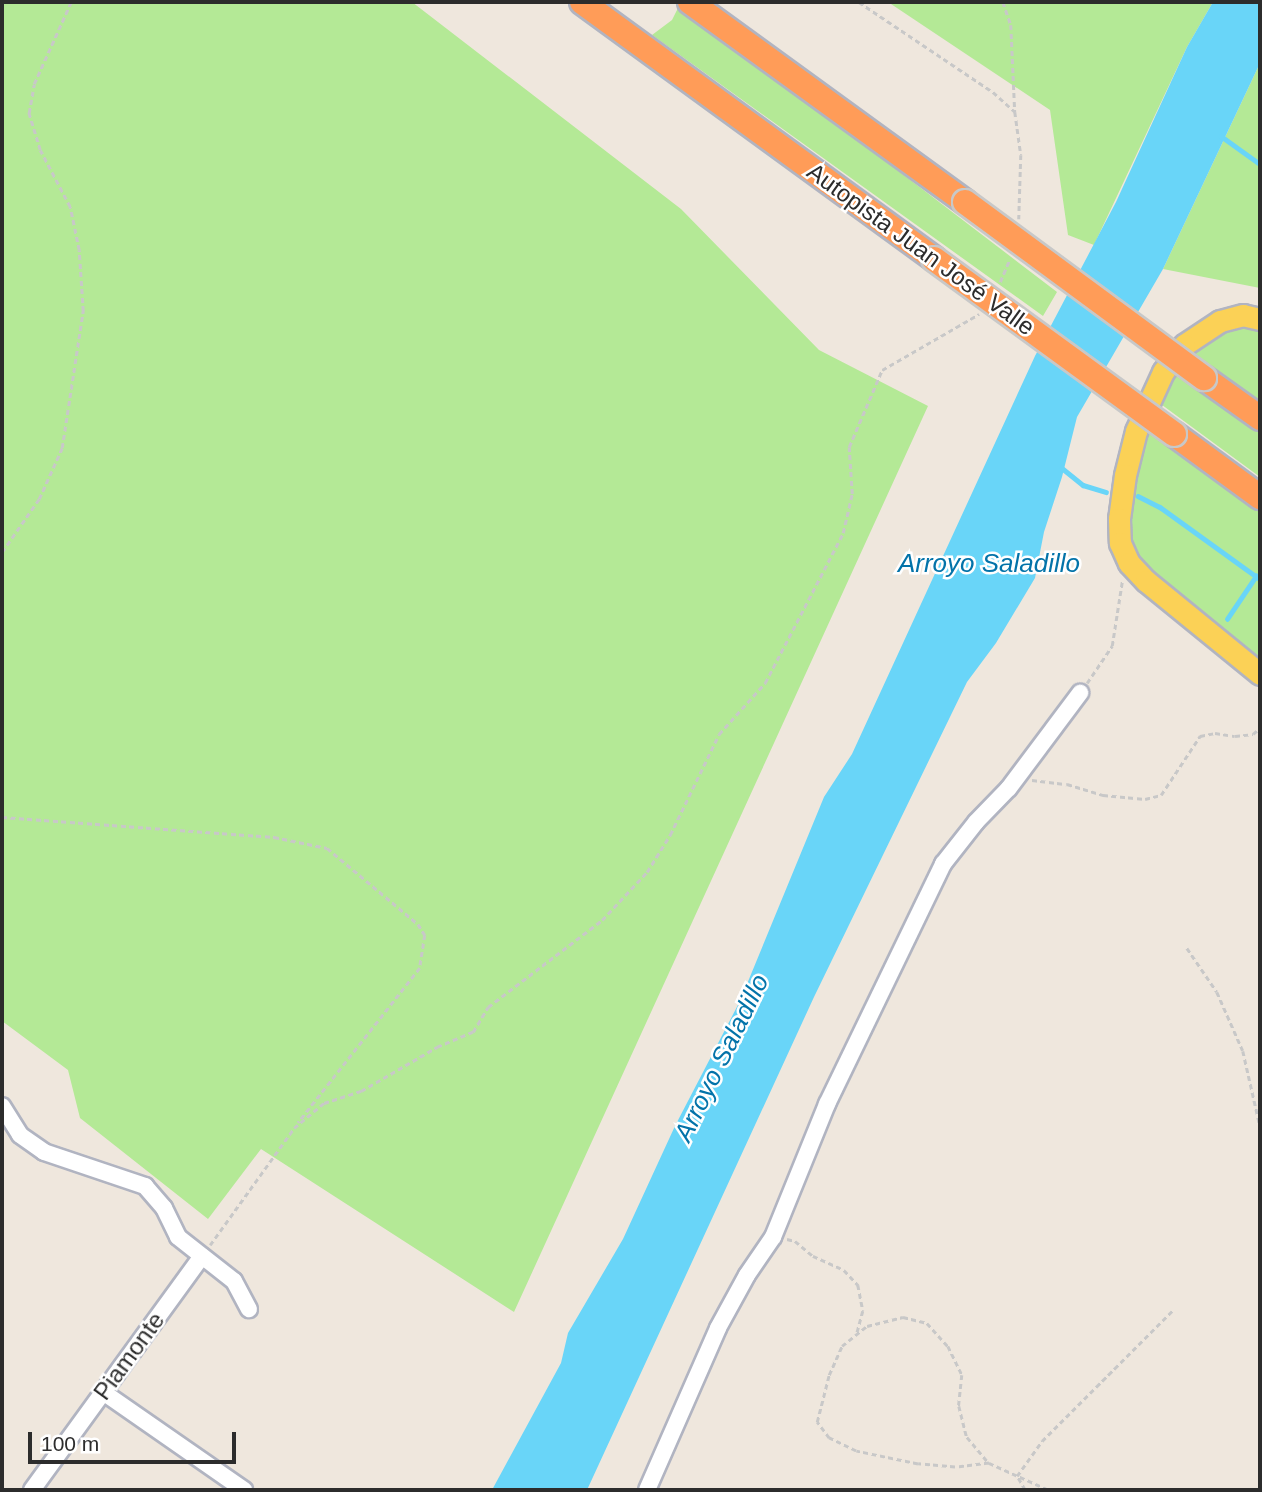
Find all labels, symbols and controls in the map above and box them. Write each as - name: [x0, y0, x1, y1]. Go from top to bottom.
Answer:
- street label: Autopista Juan José Valle: [802, 157, 1040, 341]
- water label: Arroyo Saladillo: [898, 548, 1080, 580]
- water label: Arroyo Saladillo: [668, 969, 776, 1147]
- street label: Piamonte: [88, 1307, 170, 1405]
- scale bar: [32, 1418, 240, 1462]
- text: 100 m: [41, 1432, 99, 1455]

